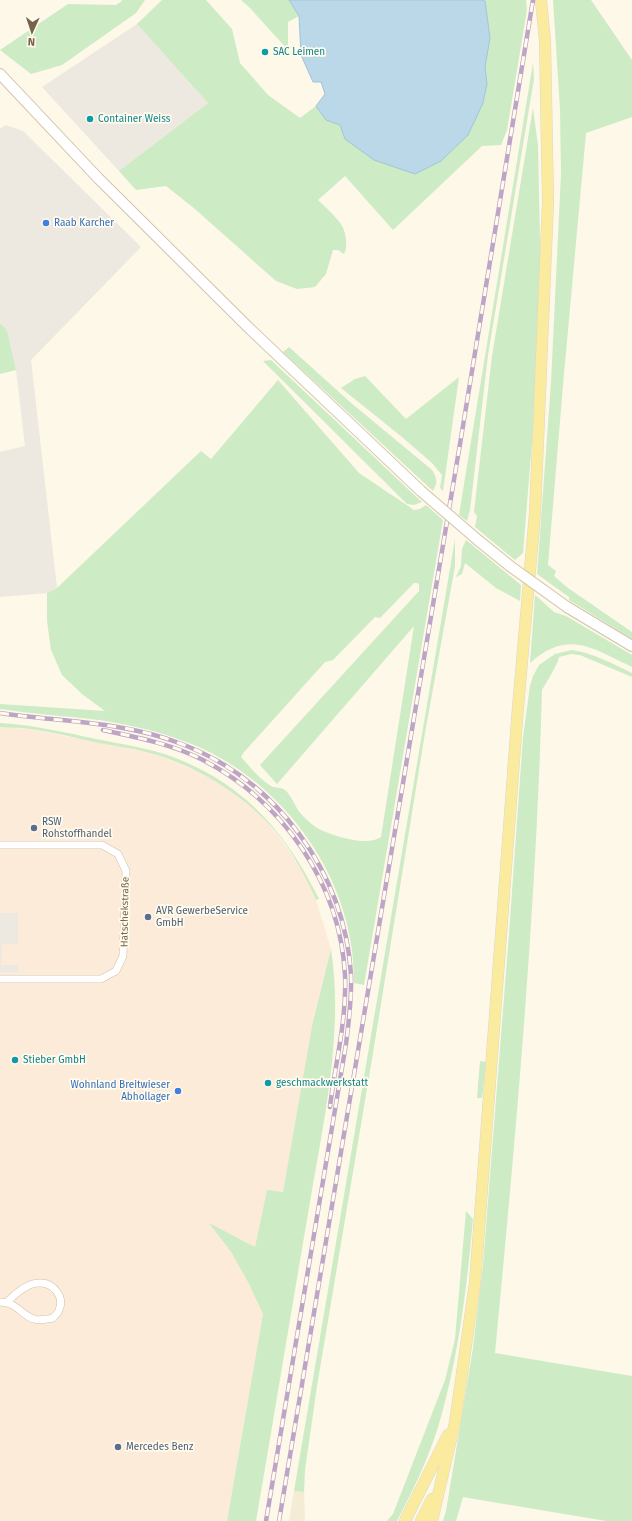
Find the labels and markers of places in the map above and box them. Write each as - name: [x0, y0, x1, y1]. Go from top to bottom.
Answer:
- place label: SAC Leimen: [273, 46, 325, 58]
- marker: SAC Leimen: [260, 47, 270, 57]
- place label: Container Weiss: [98, 113, 171, 125]
- marker: Container Weiss: [85, 114, 95, 124]
- place label: Raab Karcher: [54, 217, 114, 229]
- marker: Raab Karcher: [41, 218, 51, 228]
- place label: RSW Rohstoffhandel: [42, 816, 112, 840]
- marker: RSW Rohstoffhandel: [29, 823, 39, 833]
- place label: AVR GewerbeService GmbH: [156, 905, 248, 929]
- marker: AVR GewerbeService GmbH: [143, 912, 153, 922]
- place label: Stieber GmbH: [23, 1054, 86, 1066]
- marker: Stieber GmbH: [10, 1055, 20, 1065]
- place label: geschmackwerkstatt: [276, 1077, 369, 1089]
- marker: geschmackwerkstatt: [263, 1078, 273, 1088]
- place label: Wohnland Breitwieser Abhollager: [71, 1079, 170, 1103]
- marker: Wohnland Breitwieser Abhollager: [173, 1086, 183, 1096]
- place label: Mercedes Benz: [126, 1441, 194, 1453]
- marker: Mercedes Benz: [113, 1442, 123, 1452]

